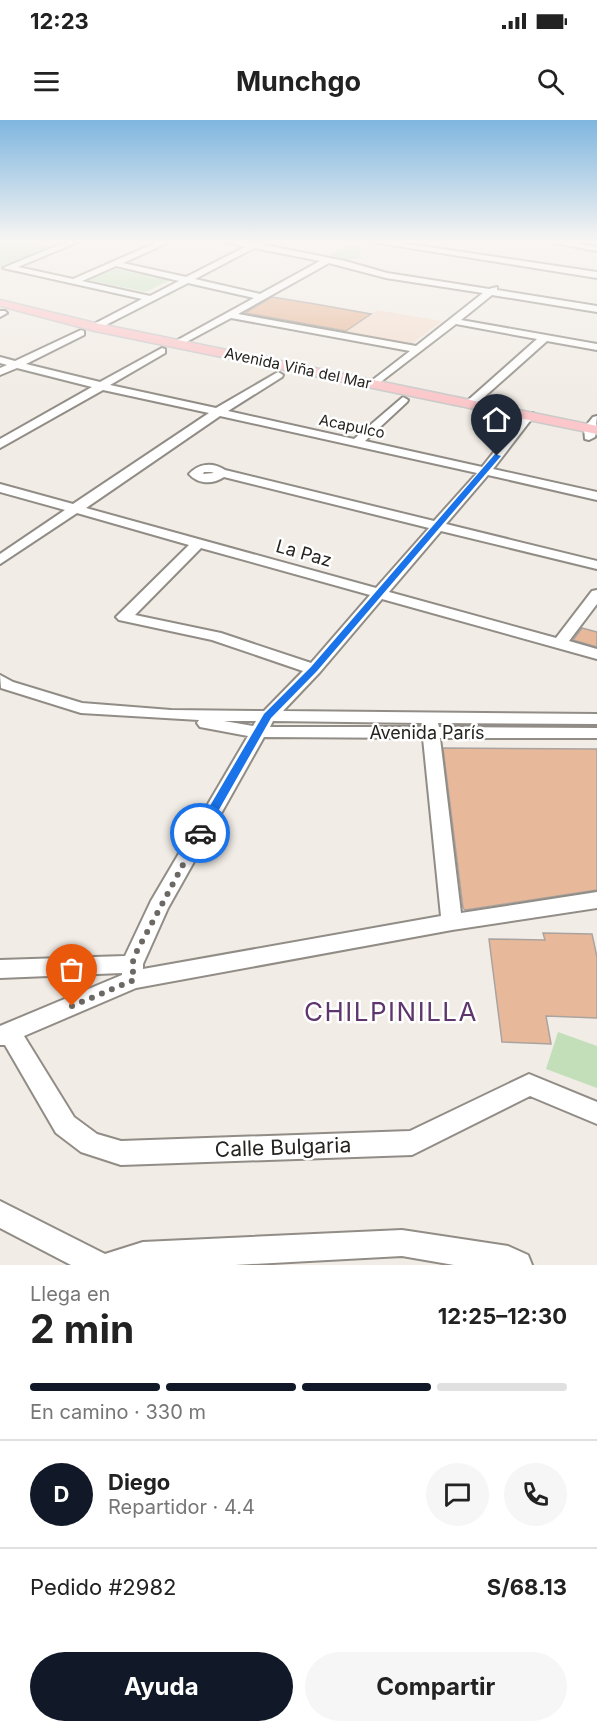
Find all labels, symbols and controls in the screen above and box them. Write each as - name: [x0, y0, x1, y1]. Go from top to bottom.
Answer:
- text: 12:23: [30, 8, 89, 34]
- icon: menu: [30, 65, 63, 98]
- text: Munchgo: [236, 65, 361, 98]
- icon: search: [534, 65, 567, 98]
- street label: Avenida Viña del Mar: [223, 343, 373, 393]
- pin: [471, 394, 522, 456]
- icon: home: [480, 403, 513, 436]
- street label: Acapulco: [317, 410, 387, 442]
- street label: La Paz: [274, 535, 334, 571]
- street label: Avenida París: [369, 722, 485, 743]
- courier: [170, 803, 230, 863]
- icon: car: [184, 817, 217, 850]
- pin: [46, 944, 97, 1006]
- icon: bag: [55, 953, 88, 986]
- district label: CHILPINILLA: [304, 996, 478, 1027]
- street label: Calle Bulgaria: [214, 1132, 352, 1162]
- text: Llega en: [30, 1282, 110, 1306]
- text: 12:25–12:30: [438, 1303, 567, 1329]
- text: 2 min: [30, 1305, 134, 1352]
- text: En camino · 330 m: [30, 1400, 206, 1424]
- button: chat: [426, 1463, 489, 1526]
- button: phone: [504, 1463, 567, 1526]
- text: Diego: [108, 1469, 170, 1495]
- text: D: [54, 1481, 69, 1507]
- text: Repartidor · 4.4: [108, 1495, 255, 1519]
- text: Pedido #2982: [30, 1574, 176, 1600]
- text: S/68.13: [487, 1574, 567, 1600]
- button: Ayuda: [30, 1652, 293, 1721]
- button: Compartir: [305, 1652, 567, 1721]

